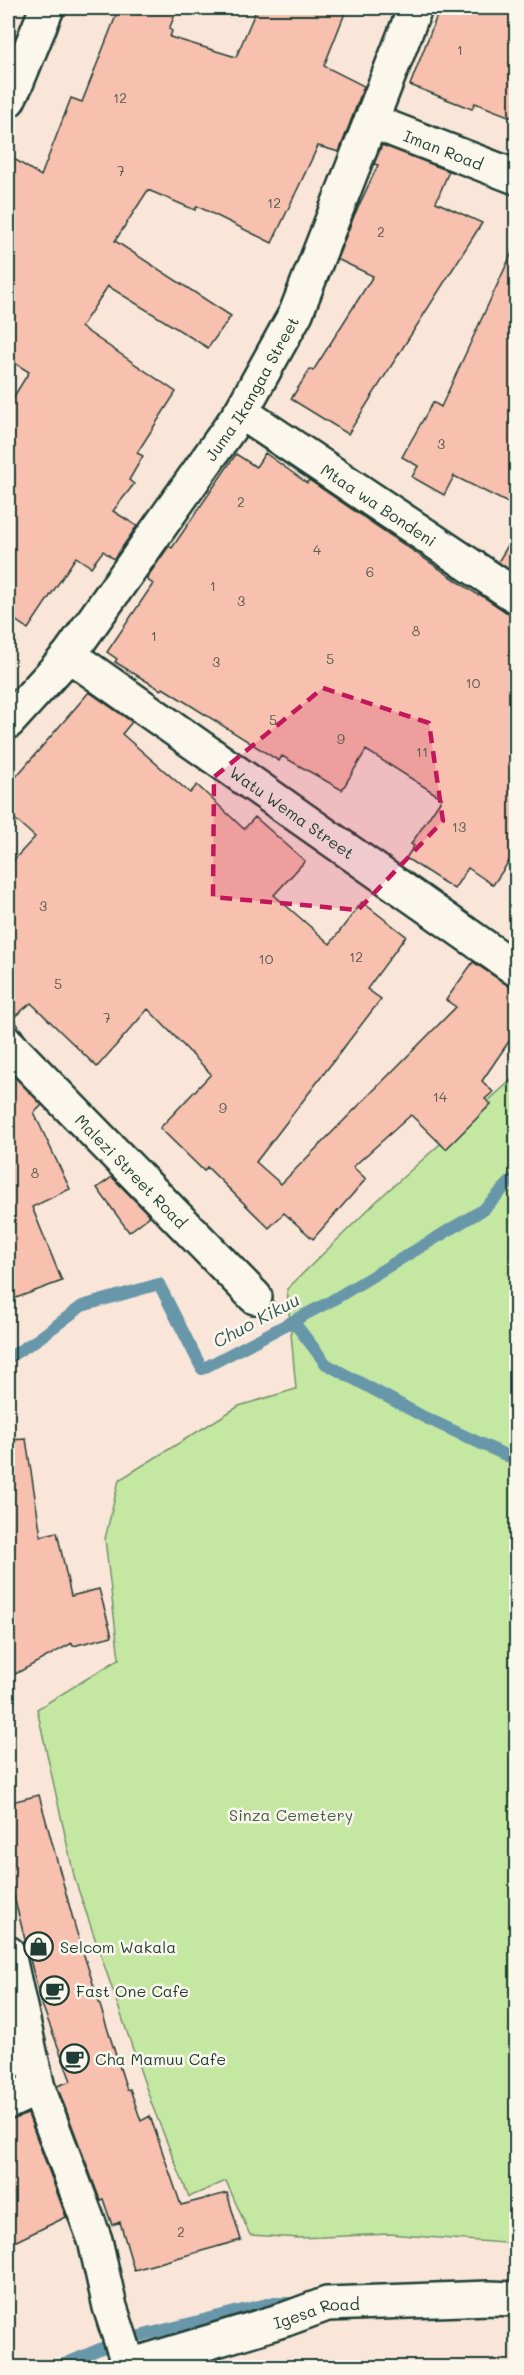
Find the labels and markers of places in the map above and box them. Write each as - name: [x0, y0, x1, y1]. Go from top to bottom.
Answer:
- shop icon: Selcom Wakala: [23, 1930, 55, 1962]
- place label: Selcom Wakala: [60, 1936, 176, 1957]
- cafe icon: Fast One Cafe: [39, 1974, 71, 2006]
- place label: Fast One Cafe: [76, 1980, 189, 2001]
- cafe icon: Cha Mamuu Cafe: [58, 2042, 90, 2074]
- place label: Cha Mamuu Cafe: [95, 2048, 226, 2069]

